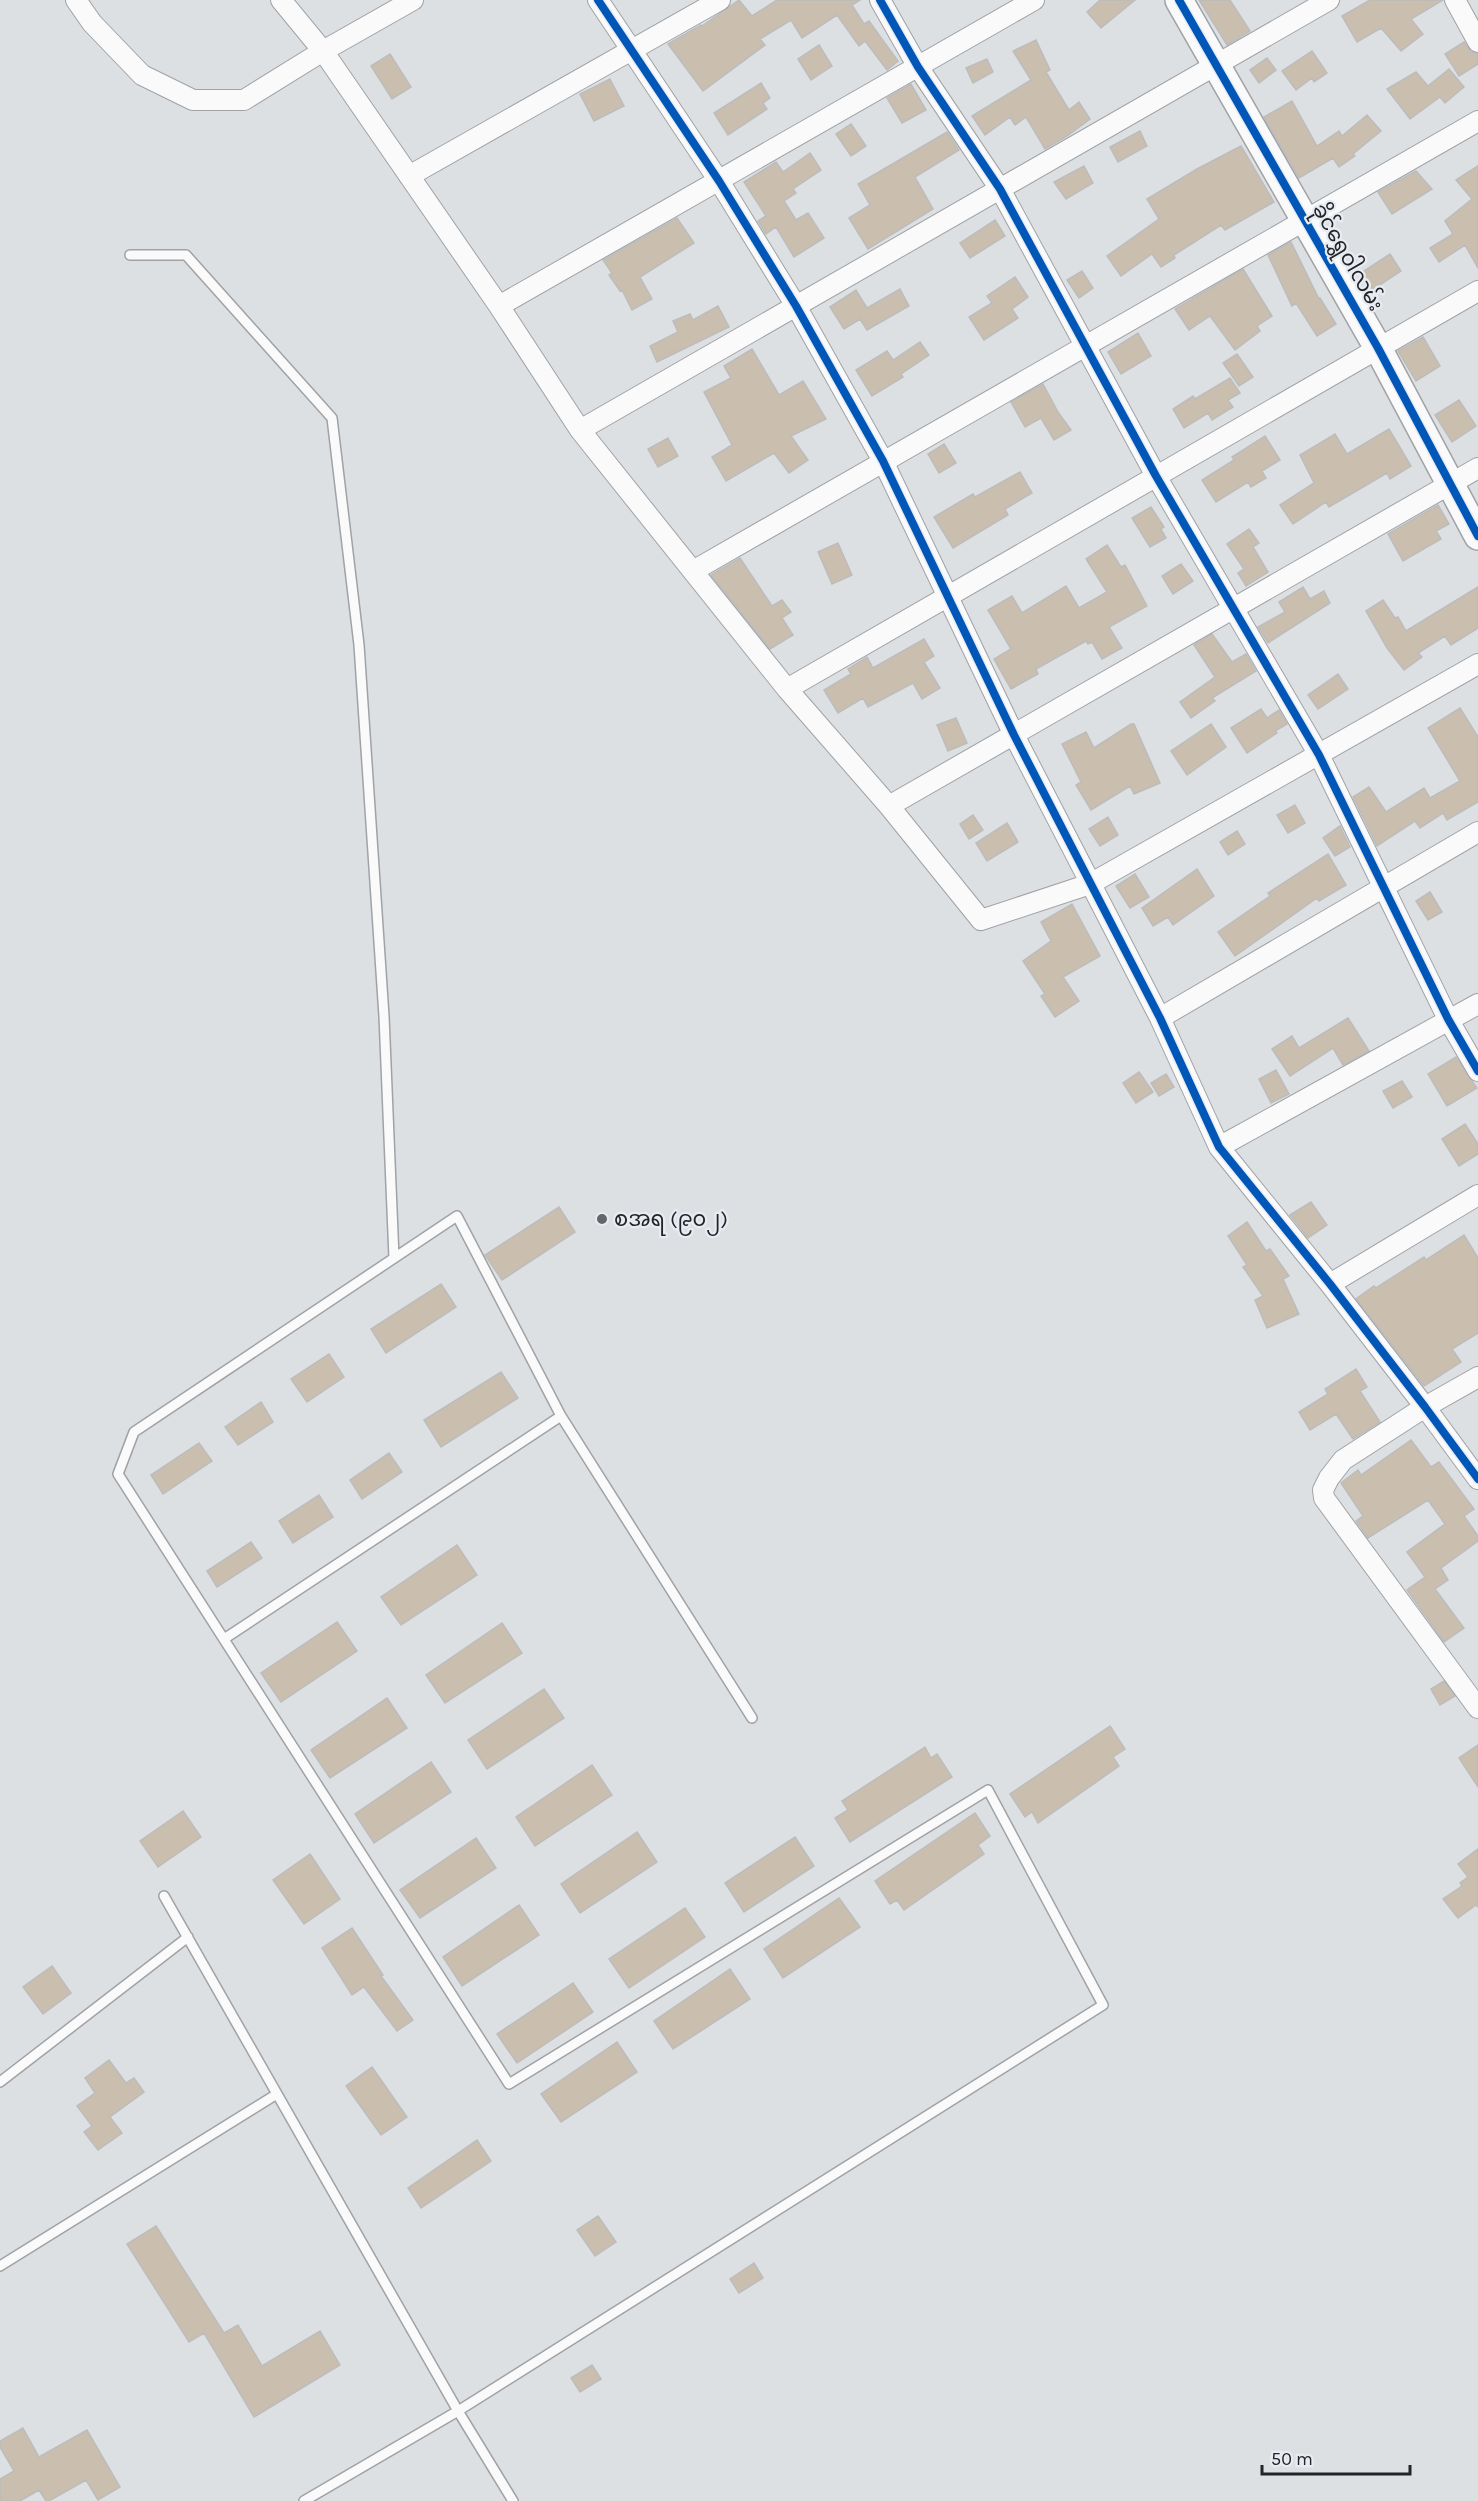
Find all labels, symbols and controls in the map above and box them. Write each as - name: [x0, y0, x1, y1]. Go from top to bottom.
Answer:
- street label: ခိုင်ရွှေဝါလမ်း: [1303, 197, 1392, 318]
- place label: စအရ (၉၀၂): [614, 1207, 728, 1236]
- marker: စအရ (၉၀၂): [595, 1212, 609, 1226]
- scale bar: [1262, 2438, 1410, 2476]
- text: 50 m: [1271, 2448, 1313, 2470]

